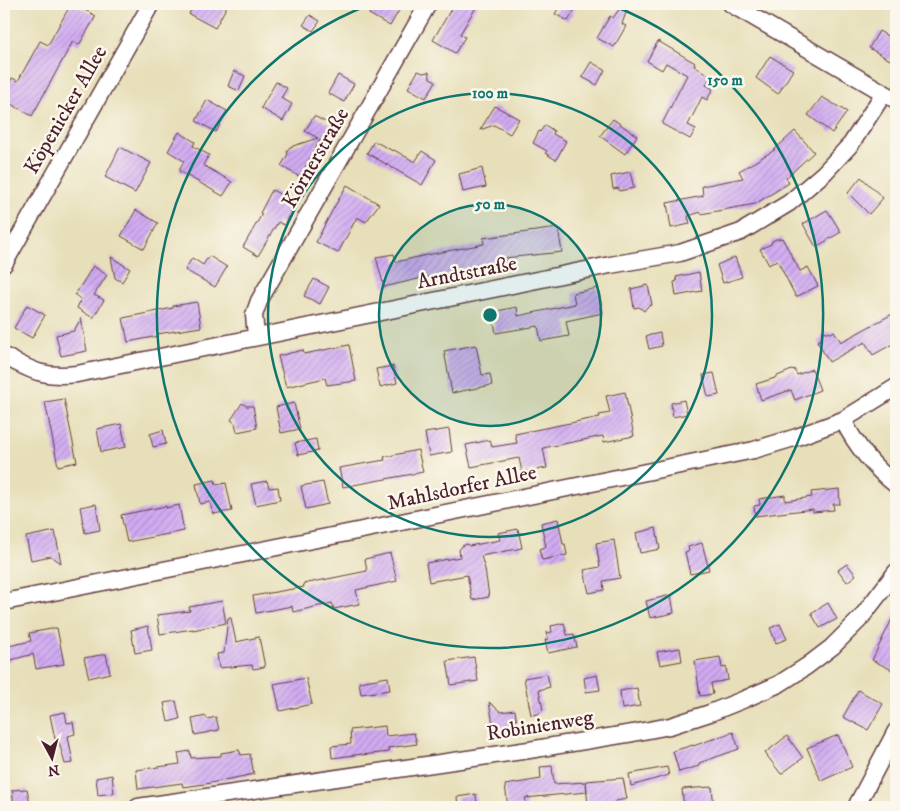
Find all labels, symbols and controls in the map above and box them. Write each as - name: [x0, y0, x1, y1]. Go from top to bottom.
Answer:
- street label: Köpenicker Allee: [19, 41, 113, 179]
- text: 150 m: [707, 71, 743, 90]
- text: 100 m: [472, 84, 509, 103]
- street label: Körnerstraße: [277, 103, 355, 213]
- text: 50 m: [474, 195, 506, 214]
- street label: Arndtstraße: [415, 251, 519, 295]
- centre of rings: [481, 306, 499, 324]
- street label: Mahlsdorfer Allee: [385, 459, 539, 516]
- street label: Robinienweg: [485, 705, 596, 747]
- north arrow: [28, 734, 78, 784]
- text: N: [46, 760, 60, 780]

